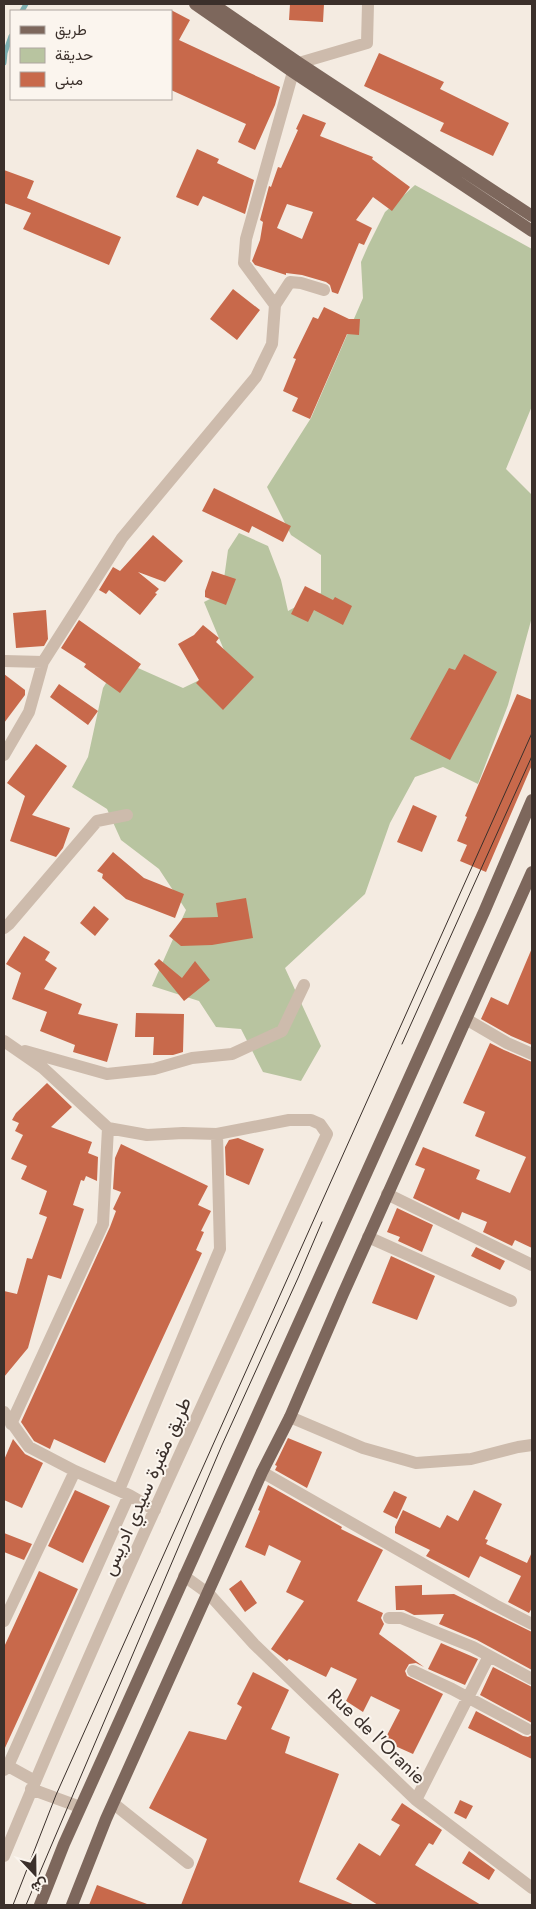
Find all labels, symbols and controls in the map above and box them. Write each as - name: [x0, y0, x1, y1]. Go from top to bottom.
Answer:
- legend: [10, 10, 172, 100]
- text: طريق: [55, 19, 87, 41]
- text: حديقة: [55, 44, 93, 66]
- text: مبنى: [55, 69, 83, 91]
- street label: طريق مقبرة سيدي ادريس: [95, 1393, 200, 1581]
- street label: Rue de l'Oranie: [322, 1683, 432, 1790]
- north arrow: [10, 1849, 60, 1899]
- text: ش: [28, 1874, 51, 1899]

